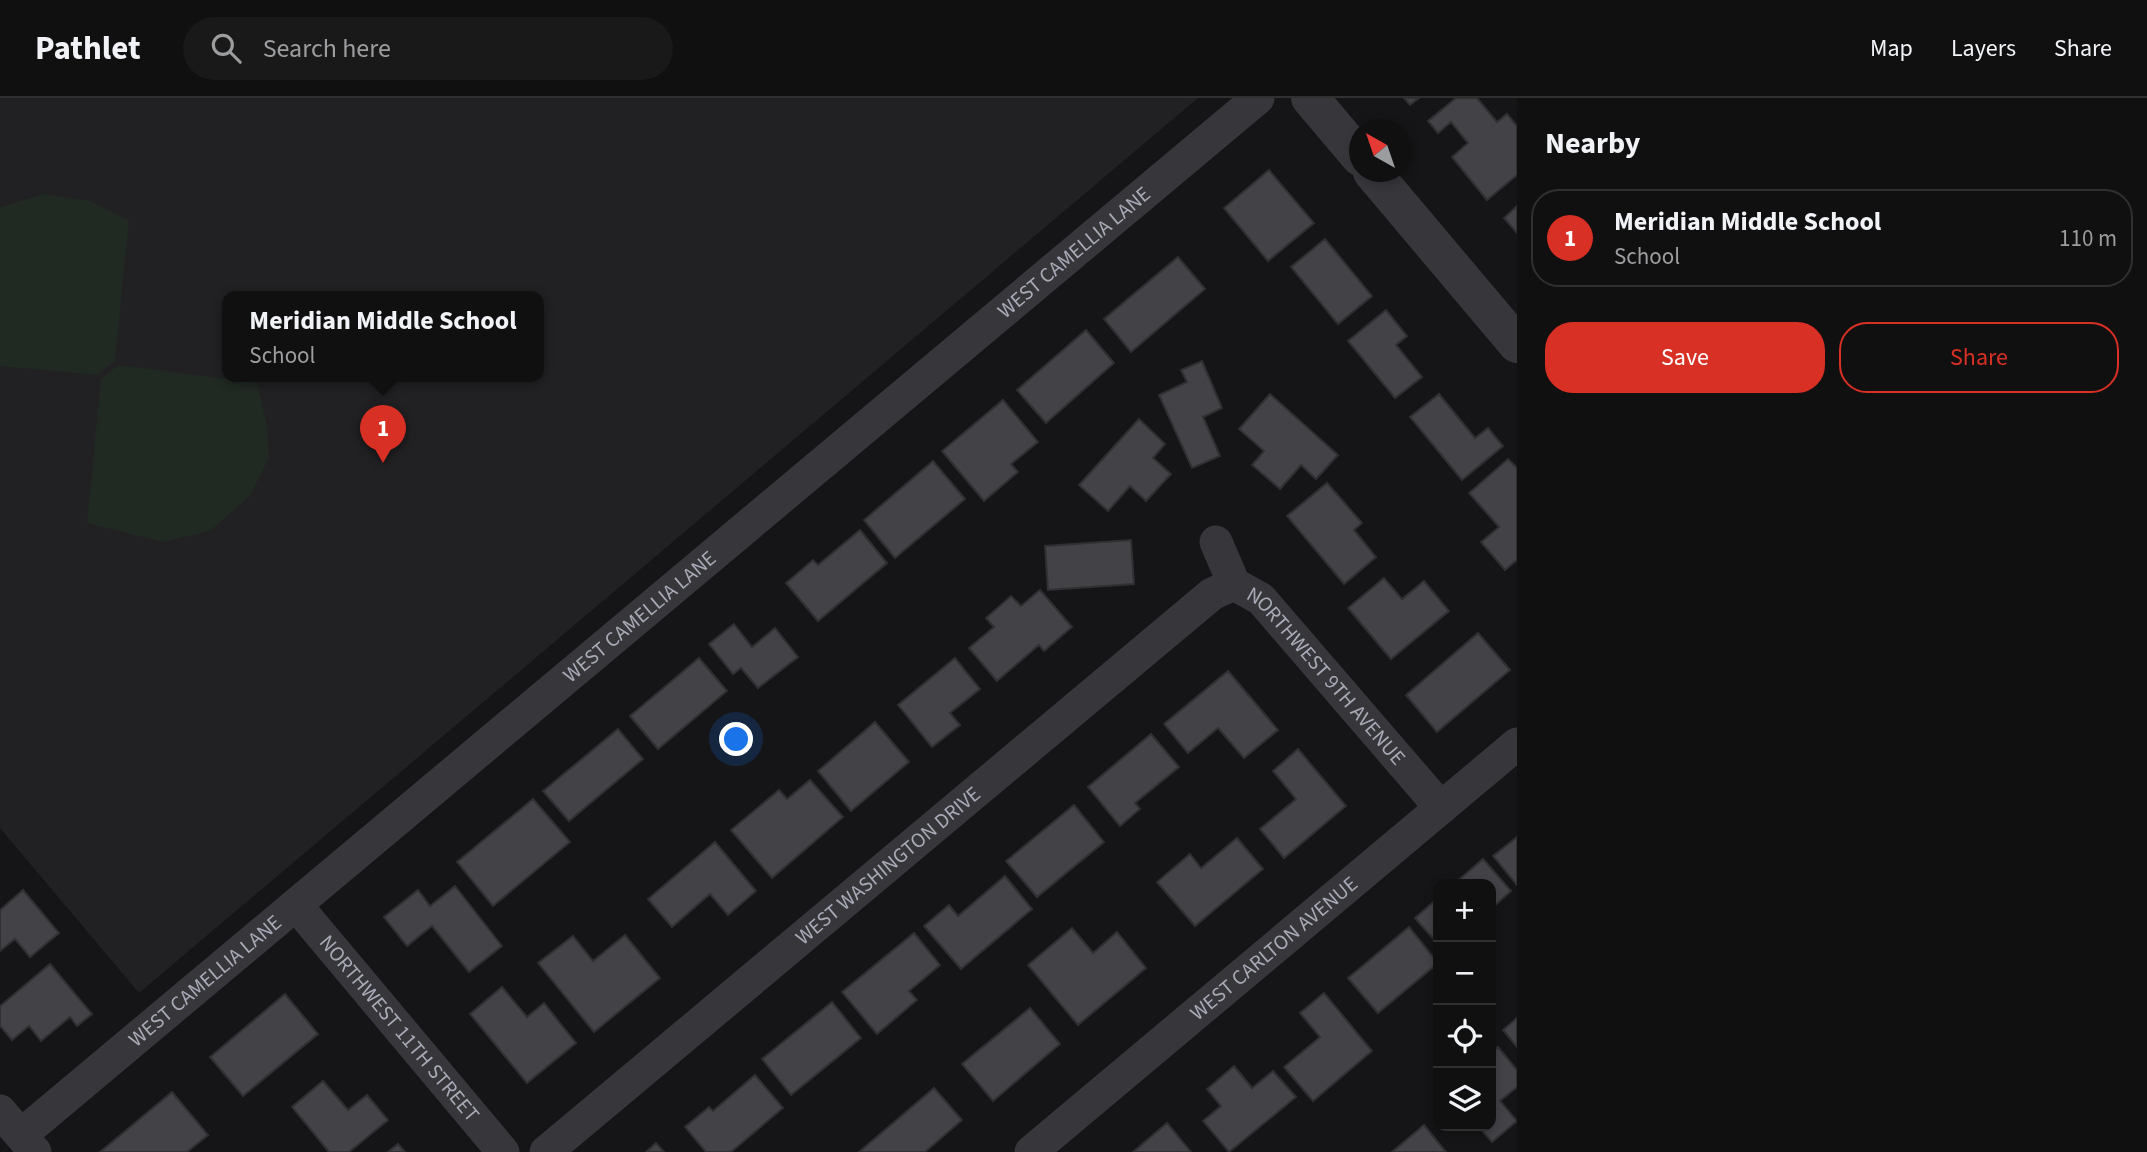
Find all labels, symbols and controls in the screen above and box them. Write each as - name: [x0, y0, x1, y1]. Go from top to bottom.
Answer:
- search box: [183, 17, 673, 80]
- text: Pathlet: [35, 25, 141, 72]
- icon: search: [207, 29, 245, 67]
- text: Search here: [263, 30, 391, 67]
- text: Map: [1870, 31, 1913, 66]
- text: Layers: [1951, 31, 2016, 66]
- text: Share: [2054, 31, 2112, 66]
- north arrow: [1349, 119, 1412, 182]
- text: Nearby: [1545, 122, 1640, 165]
- street label: WEST CAMELLIA LANE: [991, 179, 1157, 325]
- text: Meridian Middle School: [1614, 203, 1881, 240]
- text: 1: [1564, 222, 1576, 255]
- text: 110 m: [2059, 222, 2117, 255]
- text: School: [1614, 240, 1680, 273]
- popup: [222, 291, 544, 382]
- text: Meridian Middle School: [249, 302, 517, 339]
- button: Save: [1545, 322, 1825, 393]
- button: Share: [1839, 322, 2119, 393]
- text: School: [249, 339, 315, 372]
- pin: 1: [360, 405, 406, 463]
- street label: WEST CAMELLIA LANE: [556, 544, 722, 690]
- street label: NORTHWEST 9TH AVENUE: [1241, 579, 1413, 772]
- your location: [719, 722, 753, 756]
- street label: WEST WASHINGTON DRIVE: [789, 779, 987, 952]
- street label: WEST CARLTON AVENUE: [1183, 869, 1364, 1027]
- map controls: [1433, 879, 1496, 1131]
- button: +: [1433, 879, 1496, 942]
- street label: WEST CAMELLIA LANE: [122, 908, 288, 1054]
- street label: NORTHWEST 11TH STREET: [312, 929, 487, 1128]
- button: −: [1433, 942, 1496, 1005]
- button: locate: [1433, 1005, 1496, 1068]
- button: layers: [1433, 1068, 1496, 1131]

